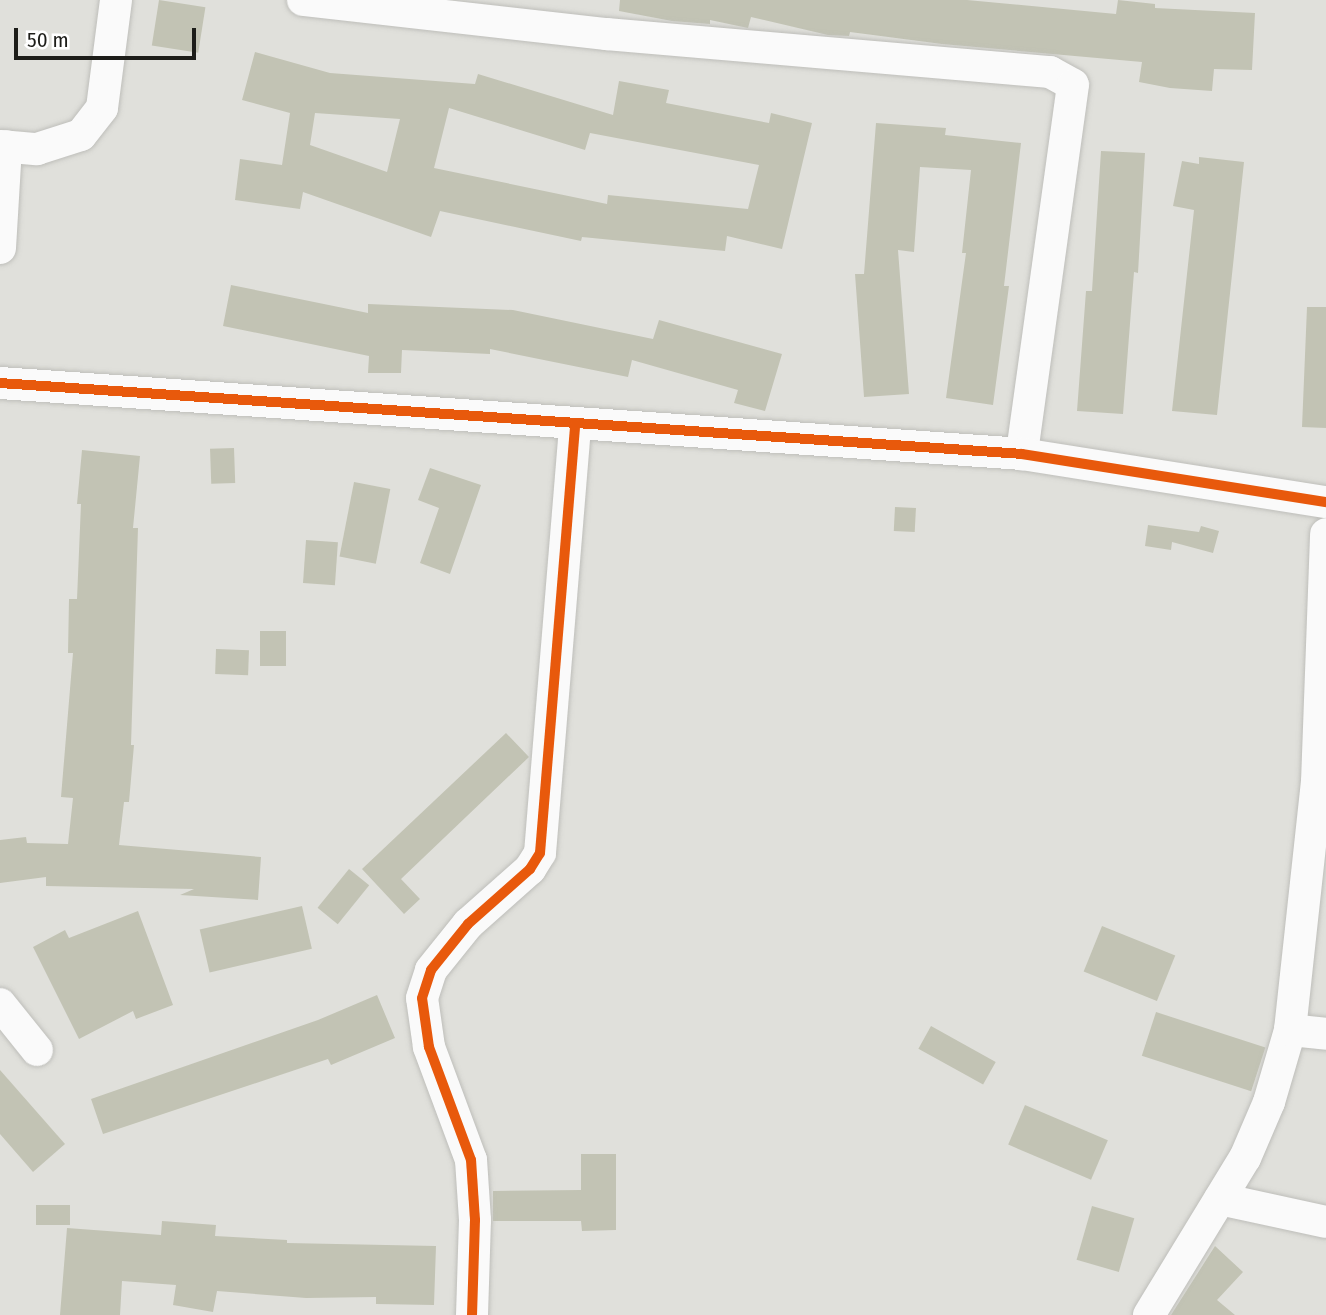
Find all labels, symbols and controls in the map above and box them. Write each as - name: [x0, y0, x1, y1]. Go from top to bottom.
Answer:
- scale bar: [18, 14, 200, 58]
- text: 50 m: [27, 27, 69, 53]

